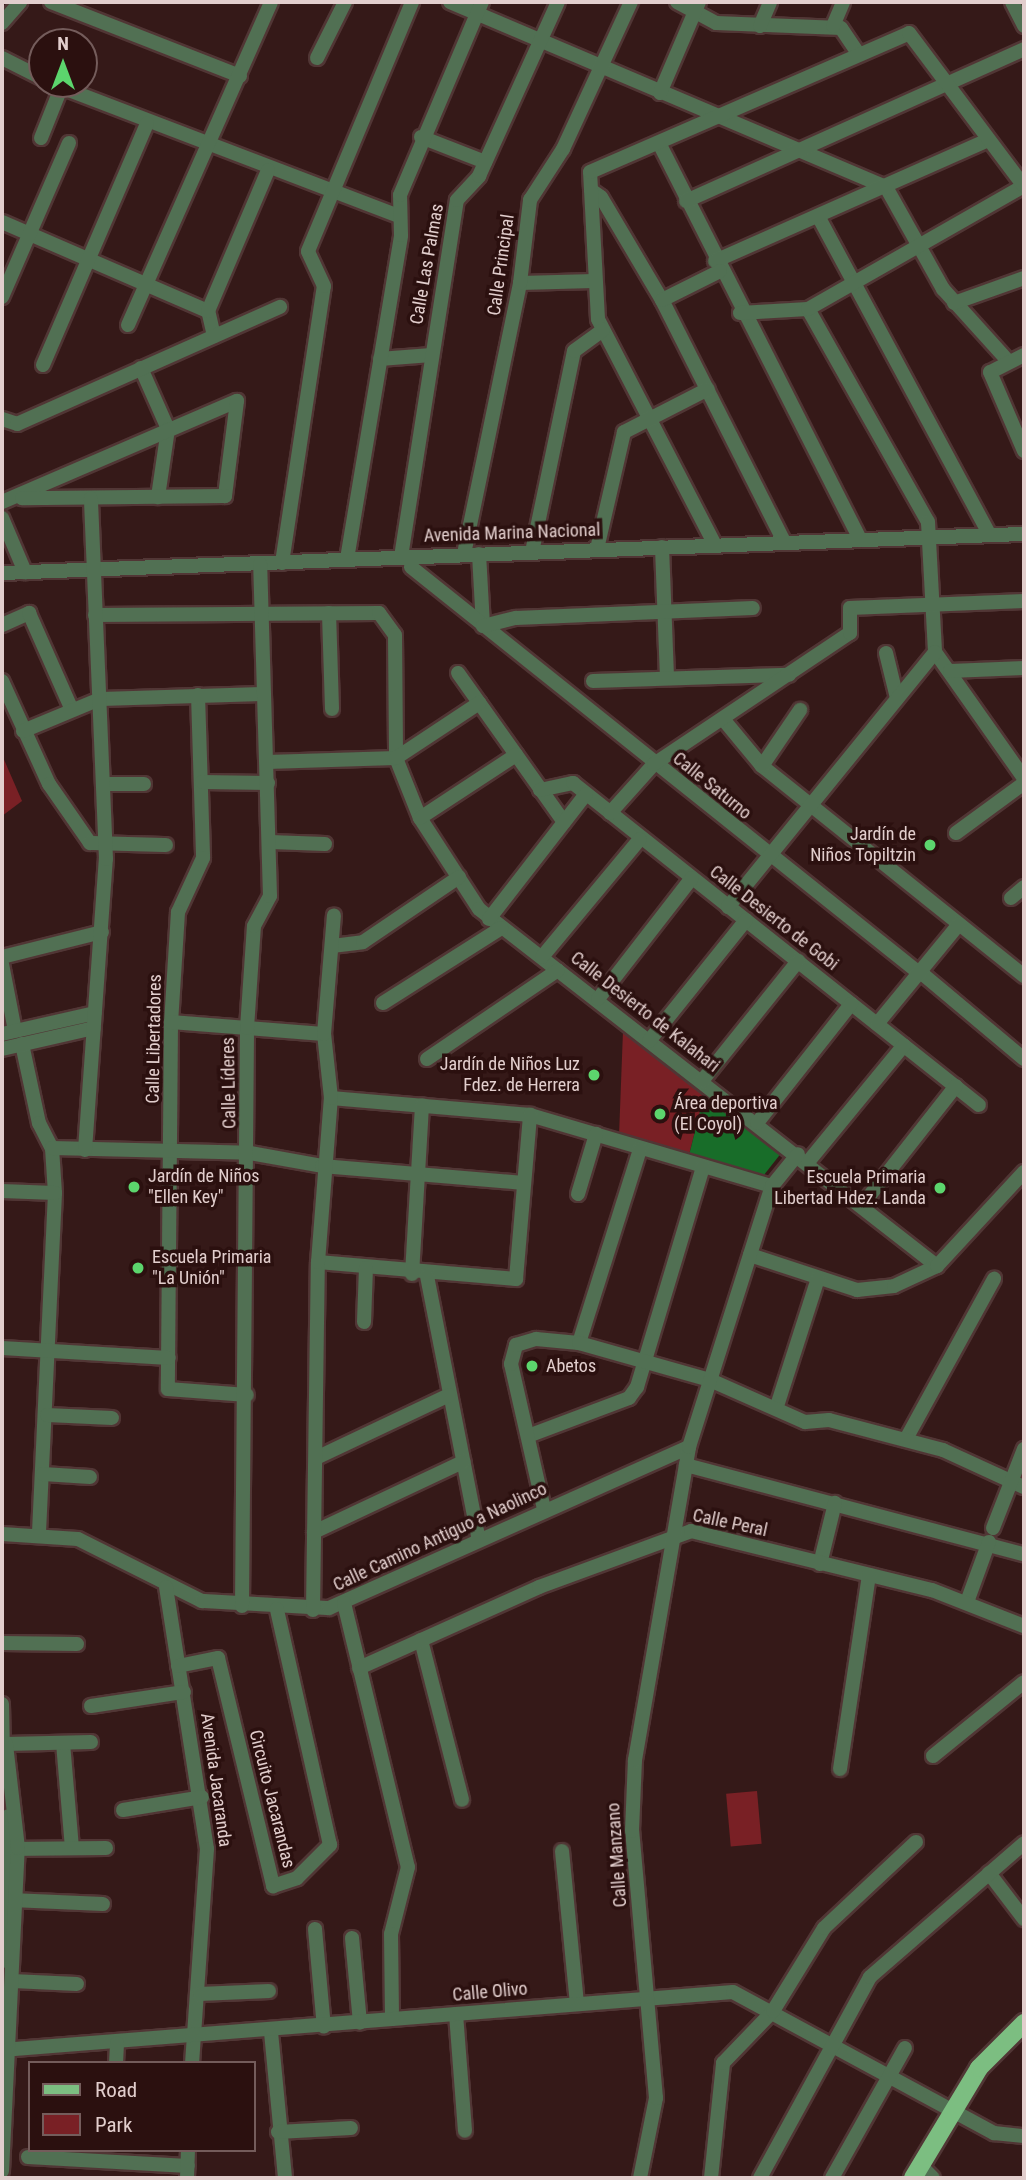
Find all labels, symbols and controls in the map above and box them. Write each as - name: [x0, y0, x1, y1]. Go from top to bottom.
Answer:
- north arrow: [28, 28, 98, 98]
- text: N: [57, 32, 69, 55]
- street label: Calle Las Palmas: [406, 202, 448, 326]
- street label: Calle Principal: [483, 213, 519, 317]
- street label: Avenida Marina Nacional: [423, 519, 601, 547]
- street label: Calle Saturno: [668, 748, 756, 824]
- place label: Jardín de Niños Topiltzin: [810, 824, 916, 866]
- marker: Jardín de Niños Topiltzin: [922, 837, 938, 853]
- street label: Calle Desierto de Gobi: [705, 861, 843, 975]
- street label: Calle Desierto de Kalahari: [566, 947, 724, 1077]
- street label: Calle Libertadores: [142, 974, 166, 1104]
- street label: Calle Líderes: [217, 1037, 241, 1129]
- place label: Jardín de Niños Luz Fdez. de Herrera: [440, 1054, 580, 1096]
- marker: Jardín de Niños Luz Fdez. de Herrera: [586, 1067, 602, 1083]
- place label: Área deportiva (El Coyol): [674, 1093, 778, 1136]
- marker: Área deportiva (El Coyol): [652, 1106, 668, 1122]
- place label: Jardín de Niños "Ellen Key": [148, 1166, 259, 1208]
- place label: Escuela Primaria Libertad Hdez. Landa: [774, 1167, 926, 1210]
- marker: Jardín de Niños "Ellen Key": [126, 1179, 142, 1195]
- marker: Escuela Primaria Libertad Hdez. Landa: [932, 1180, 948, 1196]
- place label: Escuela Primaria "La Unión": [152, 1247, 271, 1290]
- marker: Escuela Primaria "La Unión": [130, 1260, 146, 1276]
- place label: Abetos: [546, 1355, 596, 1377]
- marker: Abetos: [524, 1358, 540, 1374]
- street label: Calle Camino Antiguo a Naolinco: [330, 1478, 550, 1596]
- street label: Calle Peral: [691, 1505, 769, 1541]
- street label: Avenida Jacaranda: [196, 1712, 236, 1848]
- street label: Circuito Jacarandas: [244, 1728, 300, 1870]
- street label: Calle Manzano: [603, 1802, 631, 1908]
- street label: Calle Olivo: [452, 1978, 528, 2006]
- legend: [28, 2061, 256, 2152]
- text: Road: [95, 2078, 137, 2102]
- text: Park: [95, 2113, 132, 2137]

